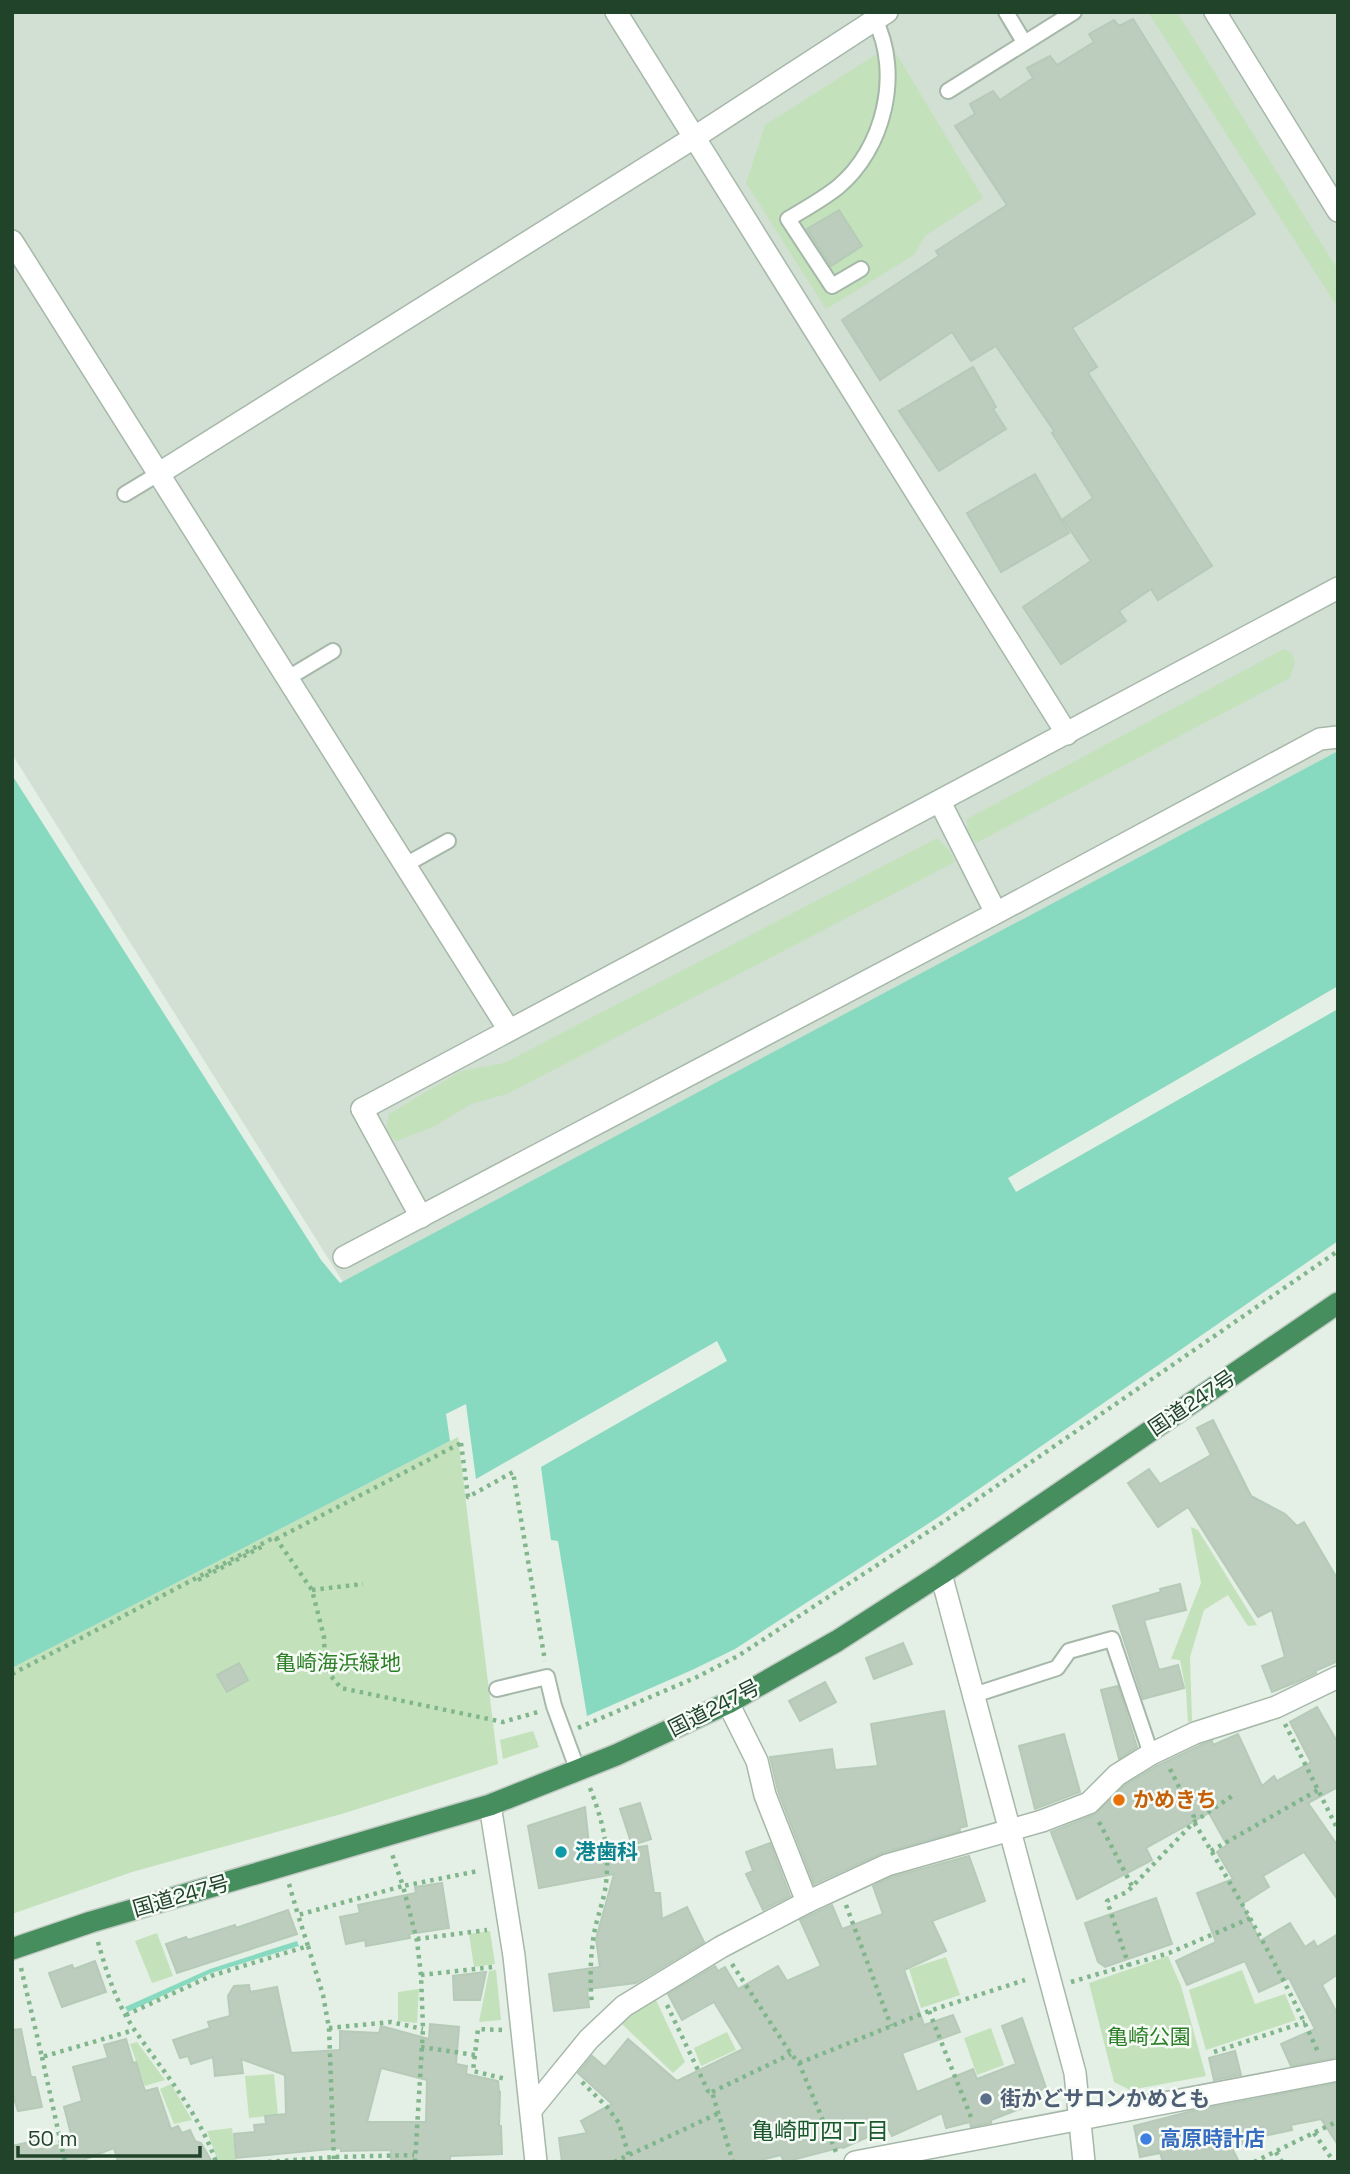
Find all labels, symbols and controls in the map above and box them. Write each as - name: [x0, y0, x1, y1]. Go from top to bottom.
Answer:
- street label: 国道247号: [1143, 1364, 1240, 1442]
- park label: 亀崎海浜緑地: [275, 1649, 401, 1676]
- street label: 国道247号: [663, 1673, 764, 1742]
- place label: かめきち: [1133, 1786, 1217, 1813]
- marker: かめきち: [1111, 1792, 1127, 1808]
- place label: 港歯科: [575, 1838, 638, 1865]
- marker: 港歯科: [553, 1844, 569, 1860]
- street label: 国道247号: [129, 1869, 232, 1922]
- park label: 亀崎公園: [1107, 2023, 1191, 2050]
- place label: 街かどサロンかめとも: [1000, 2085, 1210, 2112]
- marker: 街かどサロンかめとも: [978, 2091, 994, 2107]
- scale bar: [18, 2114, 200, 2158]
- district label: 亀崎町四丁目: [751, 2116, 889, 2146]
- text: 50 m: [28, 2125, 78, 2152]
- place label: 高原時計店: [1160, 2125, 1265, 2152]
- marker: 高原時計店: [1138, 2131, 1154, 2147]

